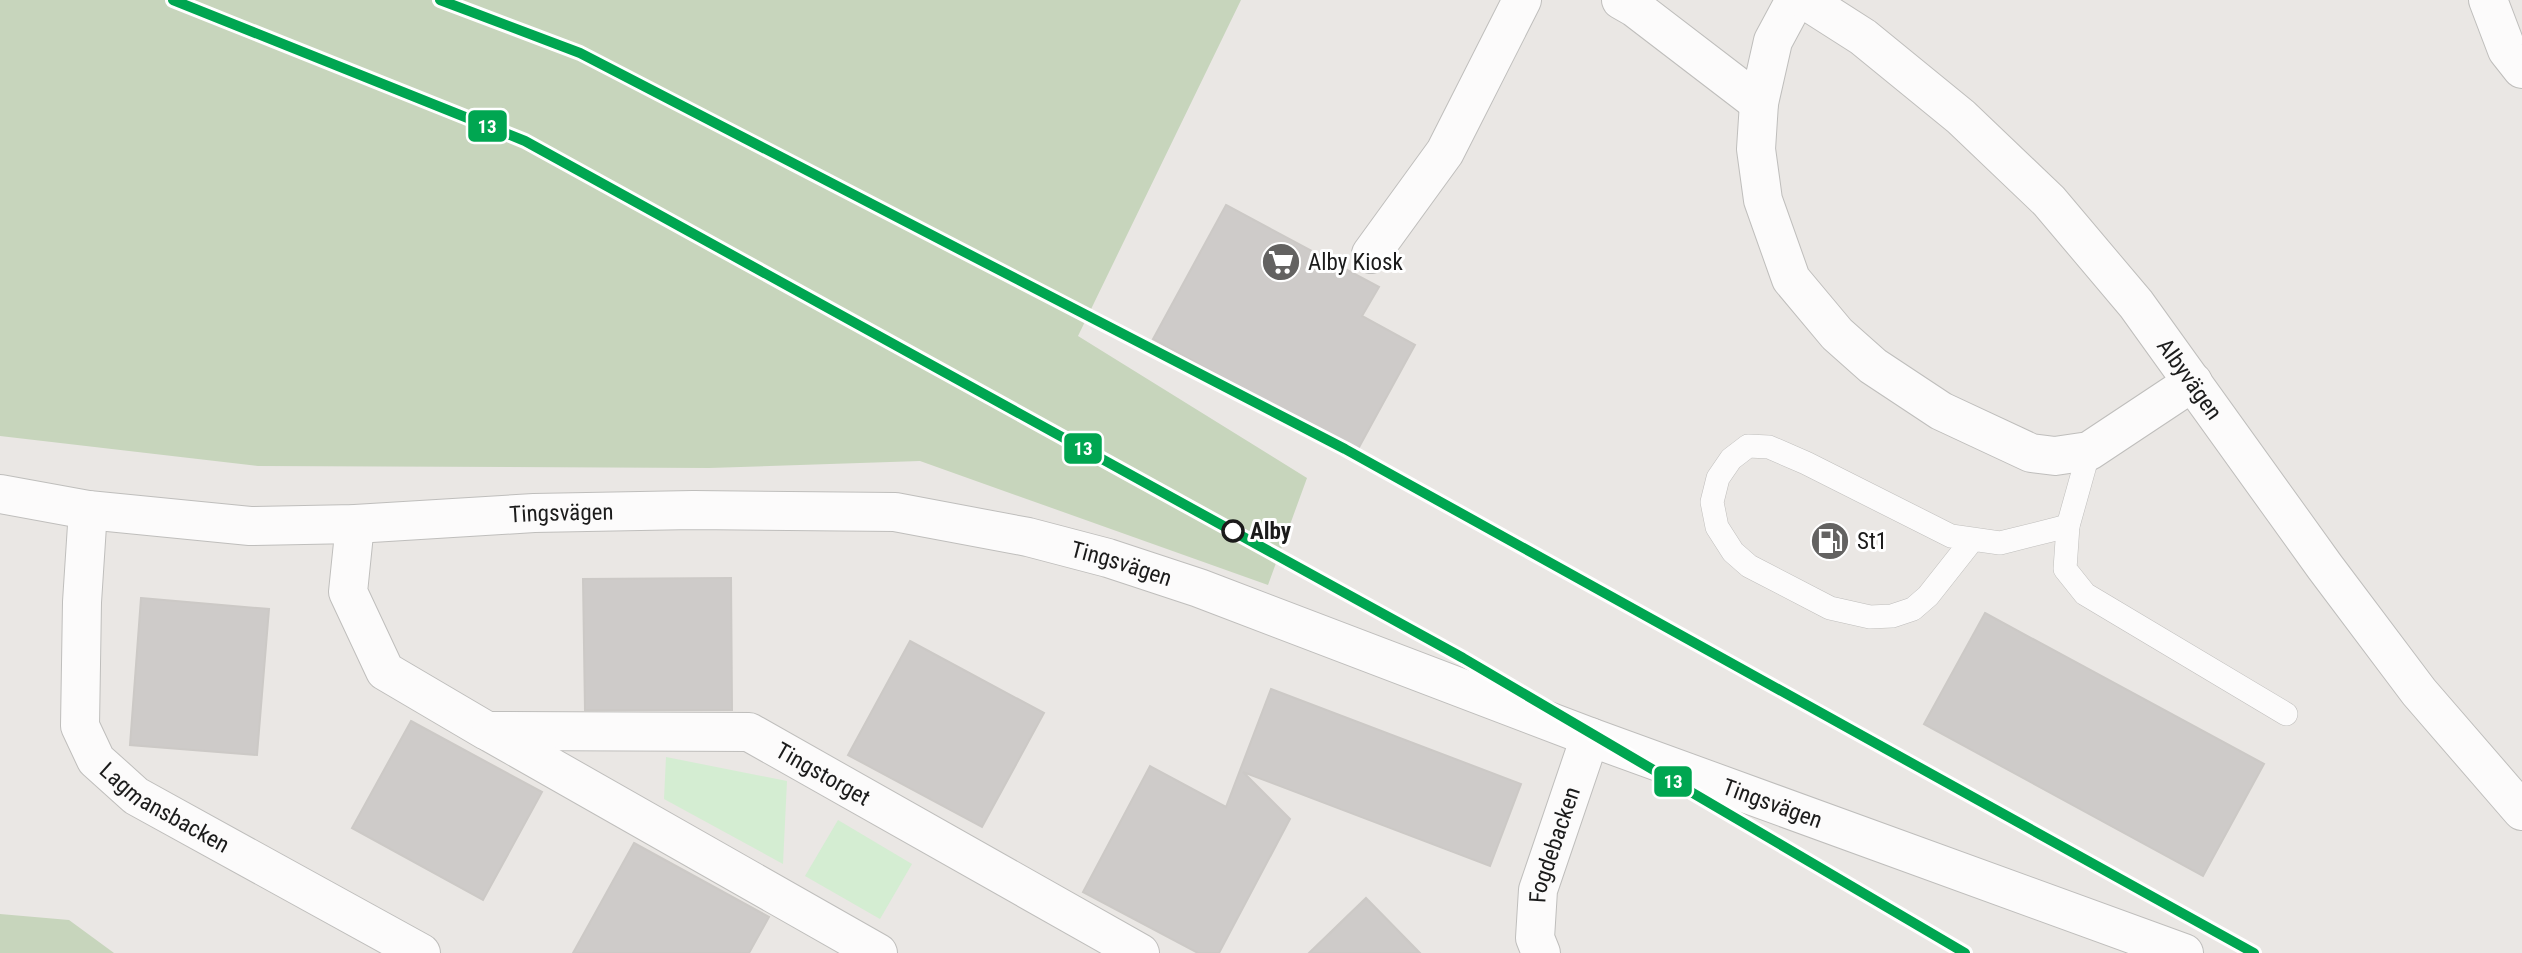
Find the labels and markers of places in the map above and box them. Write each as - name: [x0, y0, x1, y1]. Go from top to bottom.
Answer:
- supermarket icon: Alby Kiosk: [1260, 241, 1302, 283]
- place label: Alby Kiosk: [1308, 249, 1403, 276]
- place label: Alby: [1250, 518, 1292, 545]
- marker: Alby: [1222, 520, 1244, 542]
- fuel station icon: St1: [1809, 520, 1851, 562]
- place label: St1: [1857, 528, 1887, 555]

